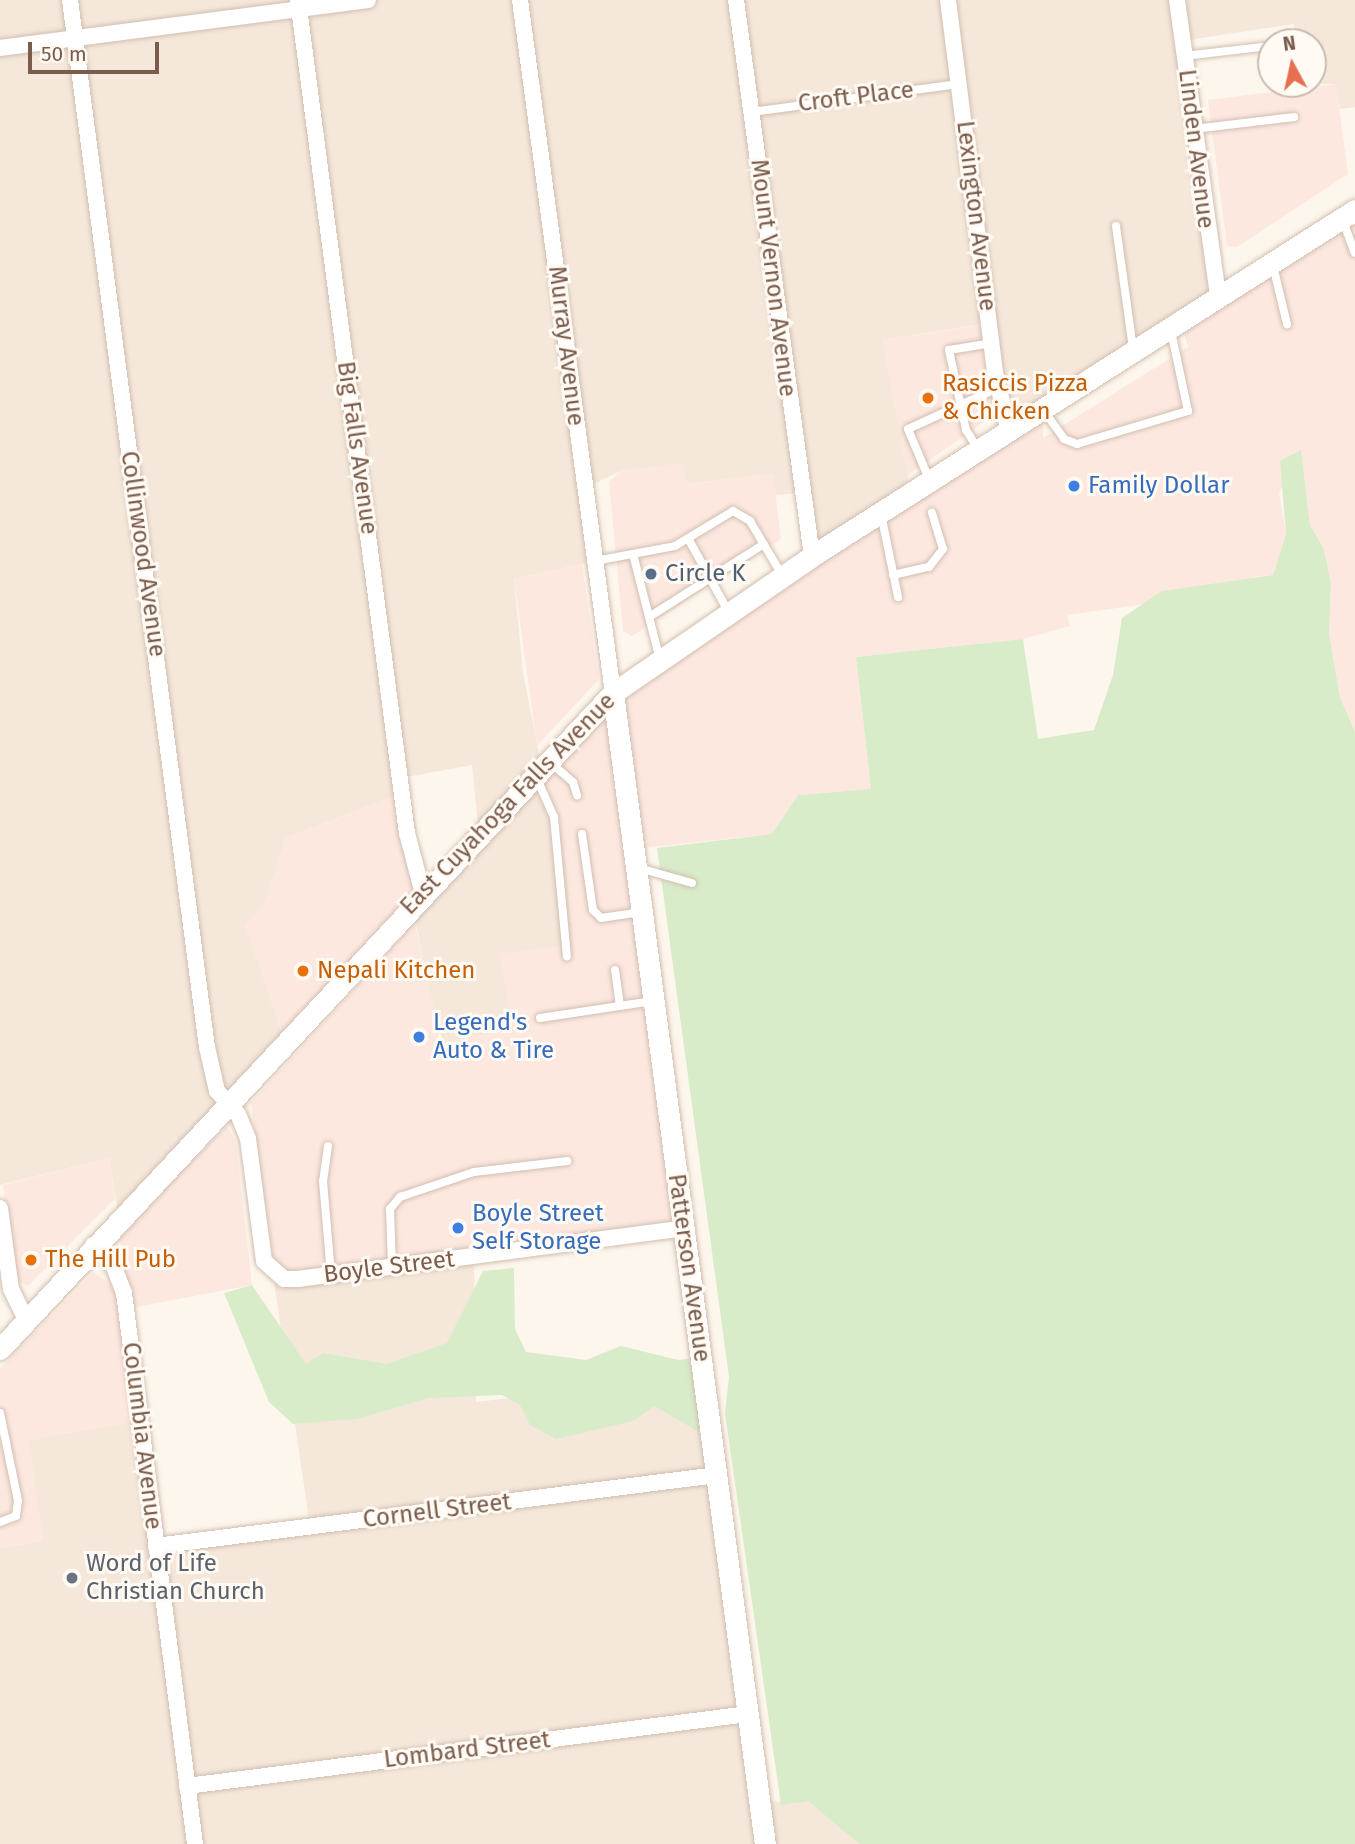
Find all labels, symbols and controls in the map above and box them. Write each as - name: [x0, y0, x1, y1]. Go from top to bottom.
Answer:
- scale bar: [32, 28, 163, 72]
- north arrow: [1257, 28, 1327, 98]
- text: N: [1281, 31, 1297, 56]
- text: 50 m: [41, 41, 87, 67]
- street label: Linden Avenue: [1172, 68, 1220, 230]
- street label: Croft Place: [796, 76, 916, 118]
- street label: Lexington Avenue: [950, 119, 1002, 313]
- street label: Mount Vernon Avenue: [744, 158, 802, 398]
- street label: Murray Avenue: [542, 264, 590, 428]
- street label: Big Falls Avenue: [331, 360, 383, 536]
- place label: Rasiccis Pizza & Chicken: [942, 370, 1088, 426]
- marker: Rasiccis Pizza & Chicken: [920, 390, 936, 406]
- street label: Collinwood Avenue: [114, 449, 172, 659]
- place label: Family Dollar: [1088, 472, 1229, 500]
- marker: Family Dollar: [1066, 478, 1082, 494]
- place label: Circle K: [665, 560, 746, 588]
- marker: Circle K: [643, 566, 659, 582]
- street label: East Cuyahoga Falls Avenue: [394, 687, 622, 921]
- place label: Nepali Kitchen: [317, 957, 475, 985]
- marker: Nepali Kitchen: [295, 963, 311, 979]
- place label: Legend's Auto & Tire: [433, 1009, 554, 1065]
- marker: Legend's Auto & Tire: [411, 1029, 427, 1045]
- street label: Patterson Avenue: [662, 1172, 716, 1364]
- place label: Boyle Street Self Storage: [472, 1200, 604, 1256]
- marker: Boyle Street Self Storage: [450, 1220, 466, 1236]
- street label: Boyle Street: [322, 1245, 456, 1289]
- place label: The Hill Pub: [45, 1246, 176, 1274]
- marker: The Hill Pub: [23, 1252, 39, 1268]
- street label: Columbia Avenue: [116, 1341, 168, 1531]
- street label: Cornell Street: [361, 1488, 513, 1534]
- place label: Word of Life Christian Church: [86, 1550, 265, 1606]
- marker: Word of Life Christian Church: [64, 1570, 80, 1586]
- street label: Lombard Street: [382, 1726, 552, 1774]

